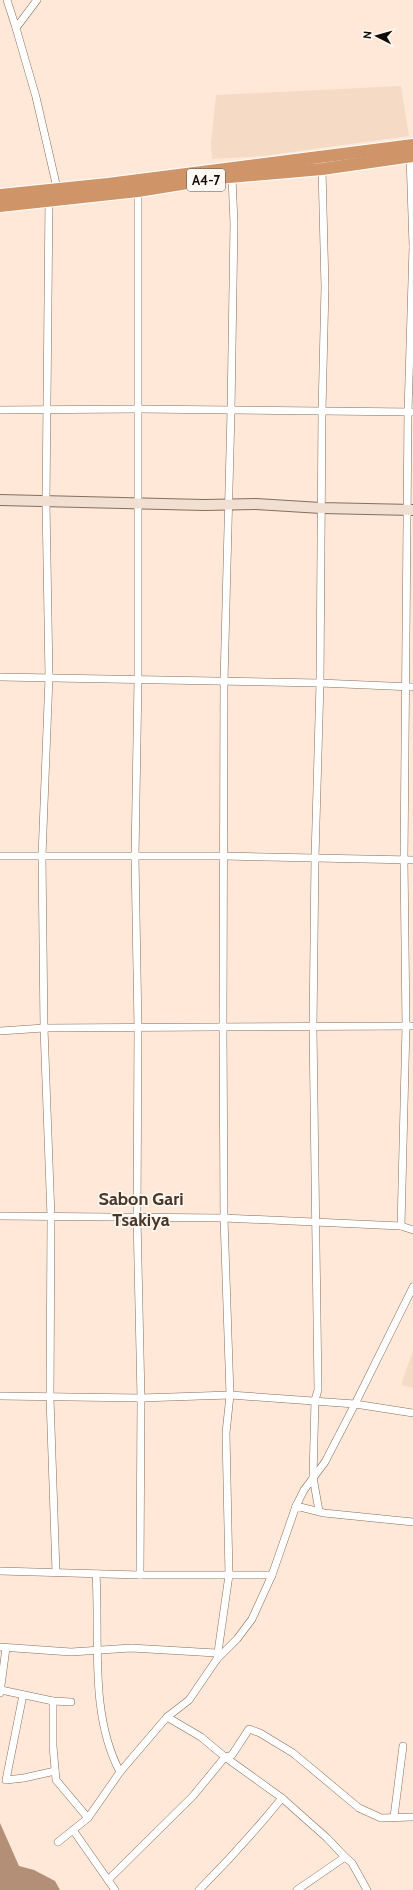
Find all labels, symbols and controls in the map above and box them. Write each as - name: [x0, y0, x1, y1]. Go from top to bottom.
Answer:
- north arrow: [357, 16, 397, 56]
- text: N: [360, 30, 374, 40]
- road number: A4-7: [187, 169, 225, 191]
- district label: Sabon Gari Tsakiya: [98, 1188, 184, 1231]

